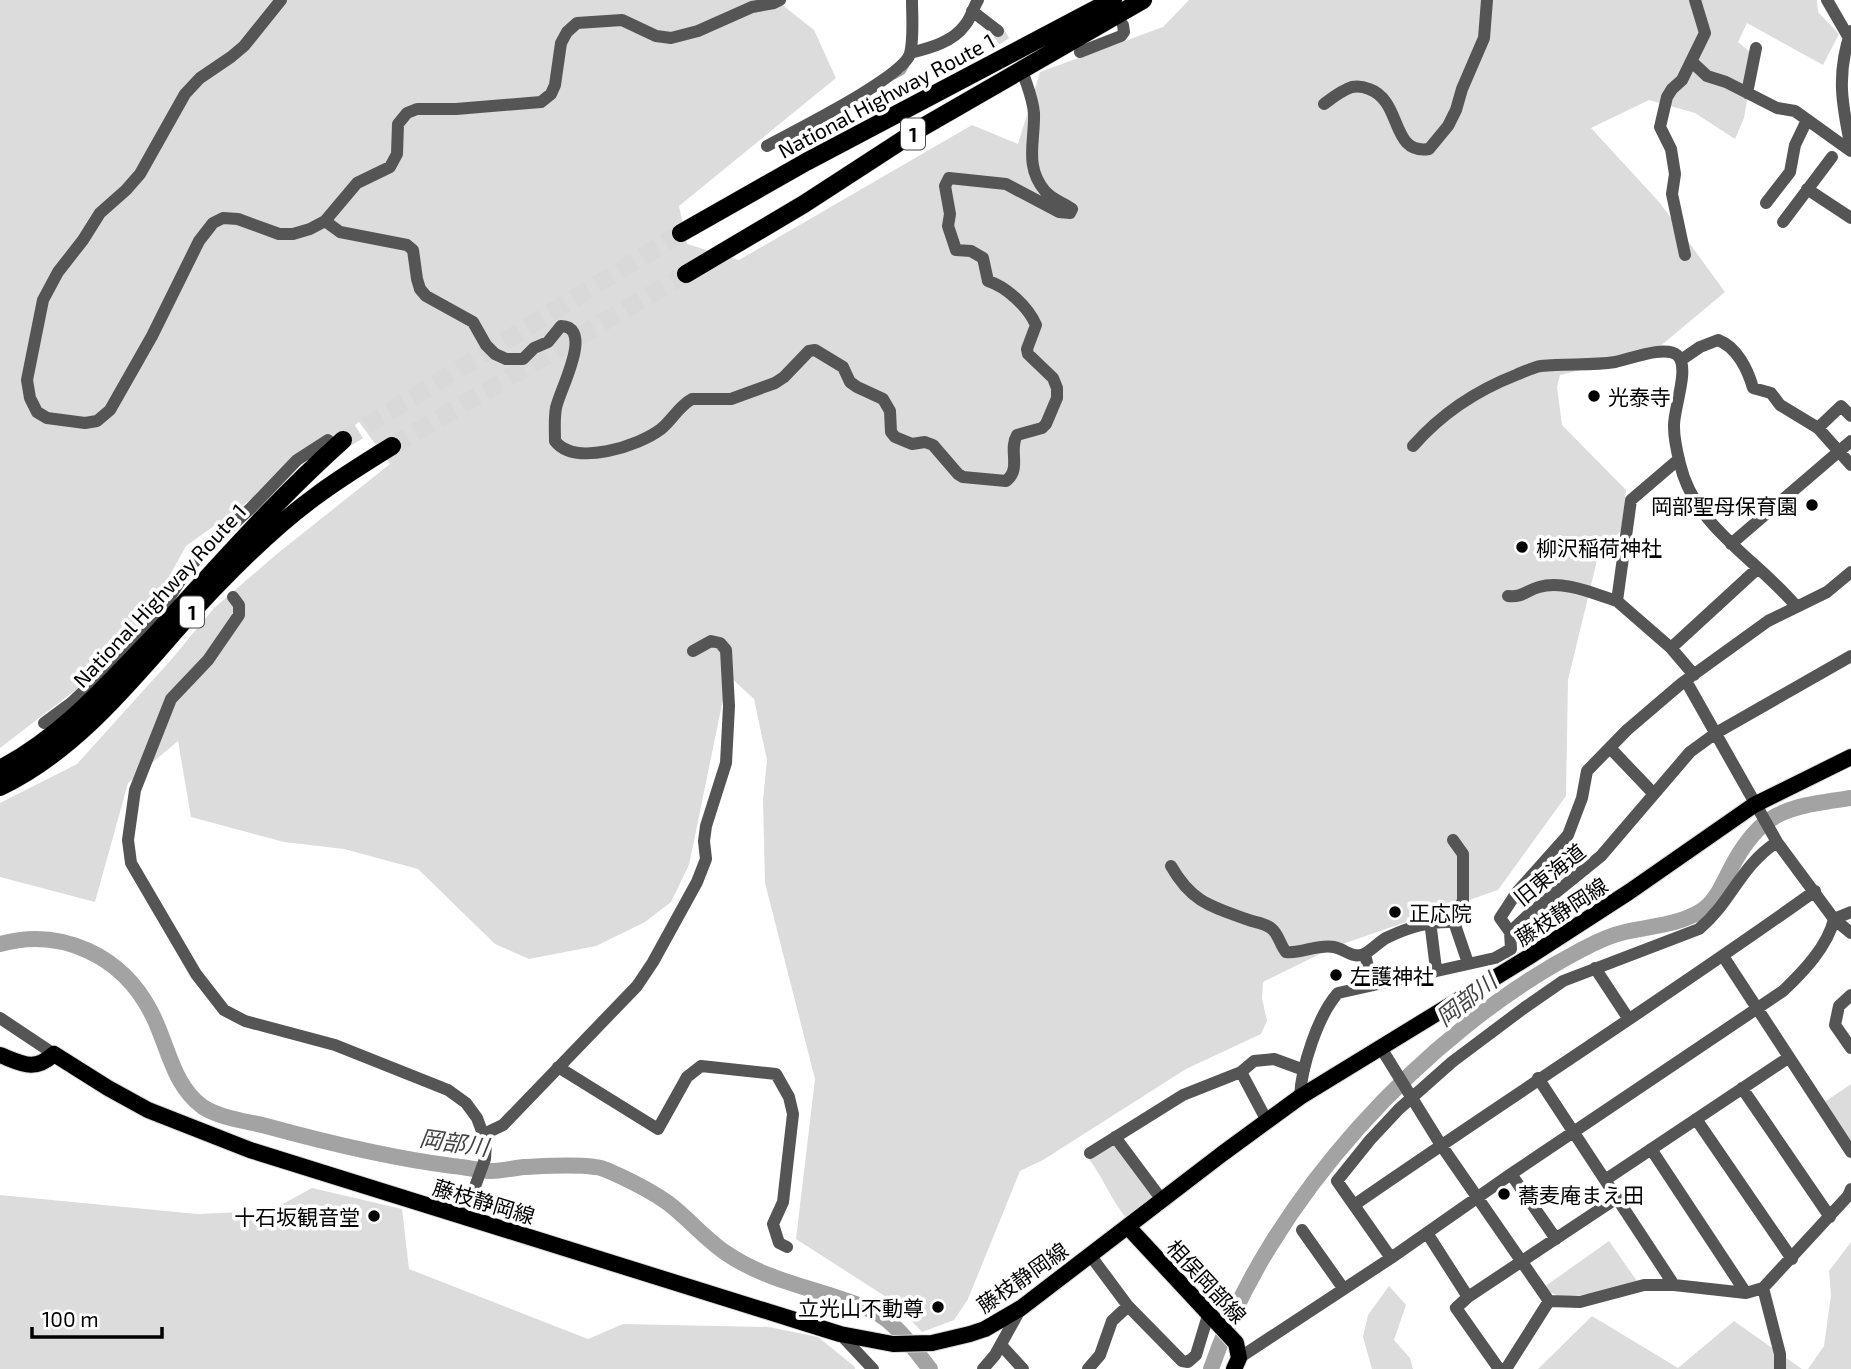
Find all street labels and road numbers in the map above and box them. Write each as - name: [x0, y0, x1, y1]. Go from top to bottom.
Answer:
- street label: National Highway Route 1: [773, 27, 999, 163]
- road number: 1: [901, 118, 925, 150]
- street label: National Highway Route 1: [67, 498, 251, 692]
- road number: 1: [180, 596, 204, 628]
- street label: 旧東海道: [1508, 838, 1590, 910]
- street label: 藤枝静岡線: [1510, 872, 1612, 950]
- street label: 藤枝静岡線: [430, 1174, 538, 1228]
- street label: 相俣岡部線: [1162, 1234, 1252, 1328]
- street label: 藤枝静岡線: [972, 1237, 1072, 1317]

